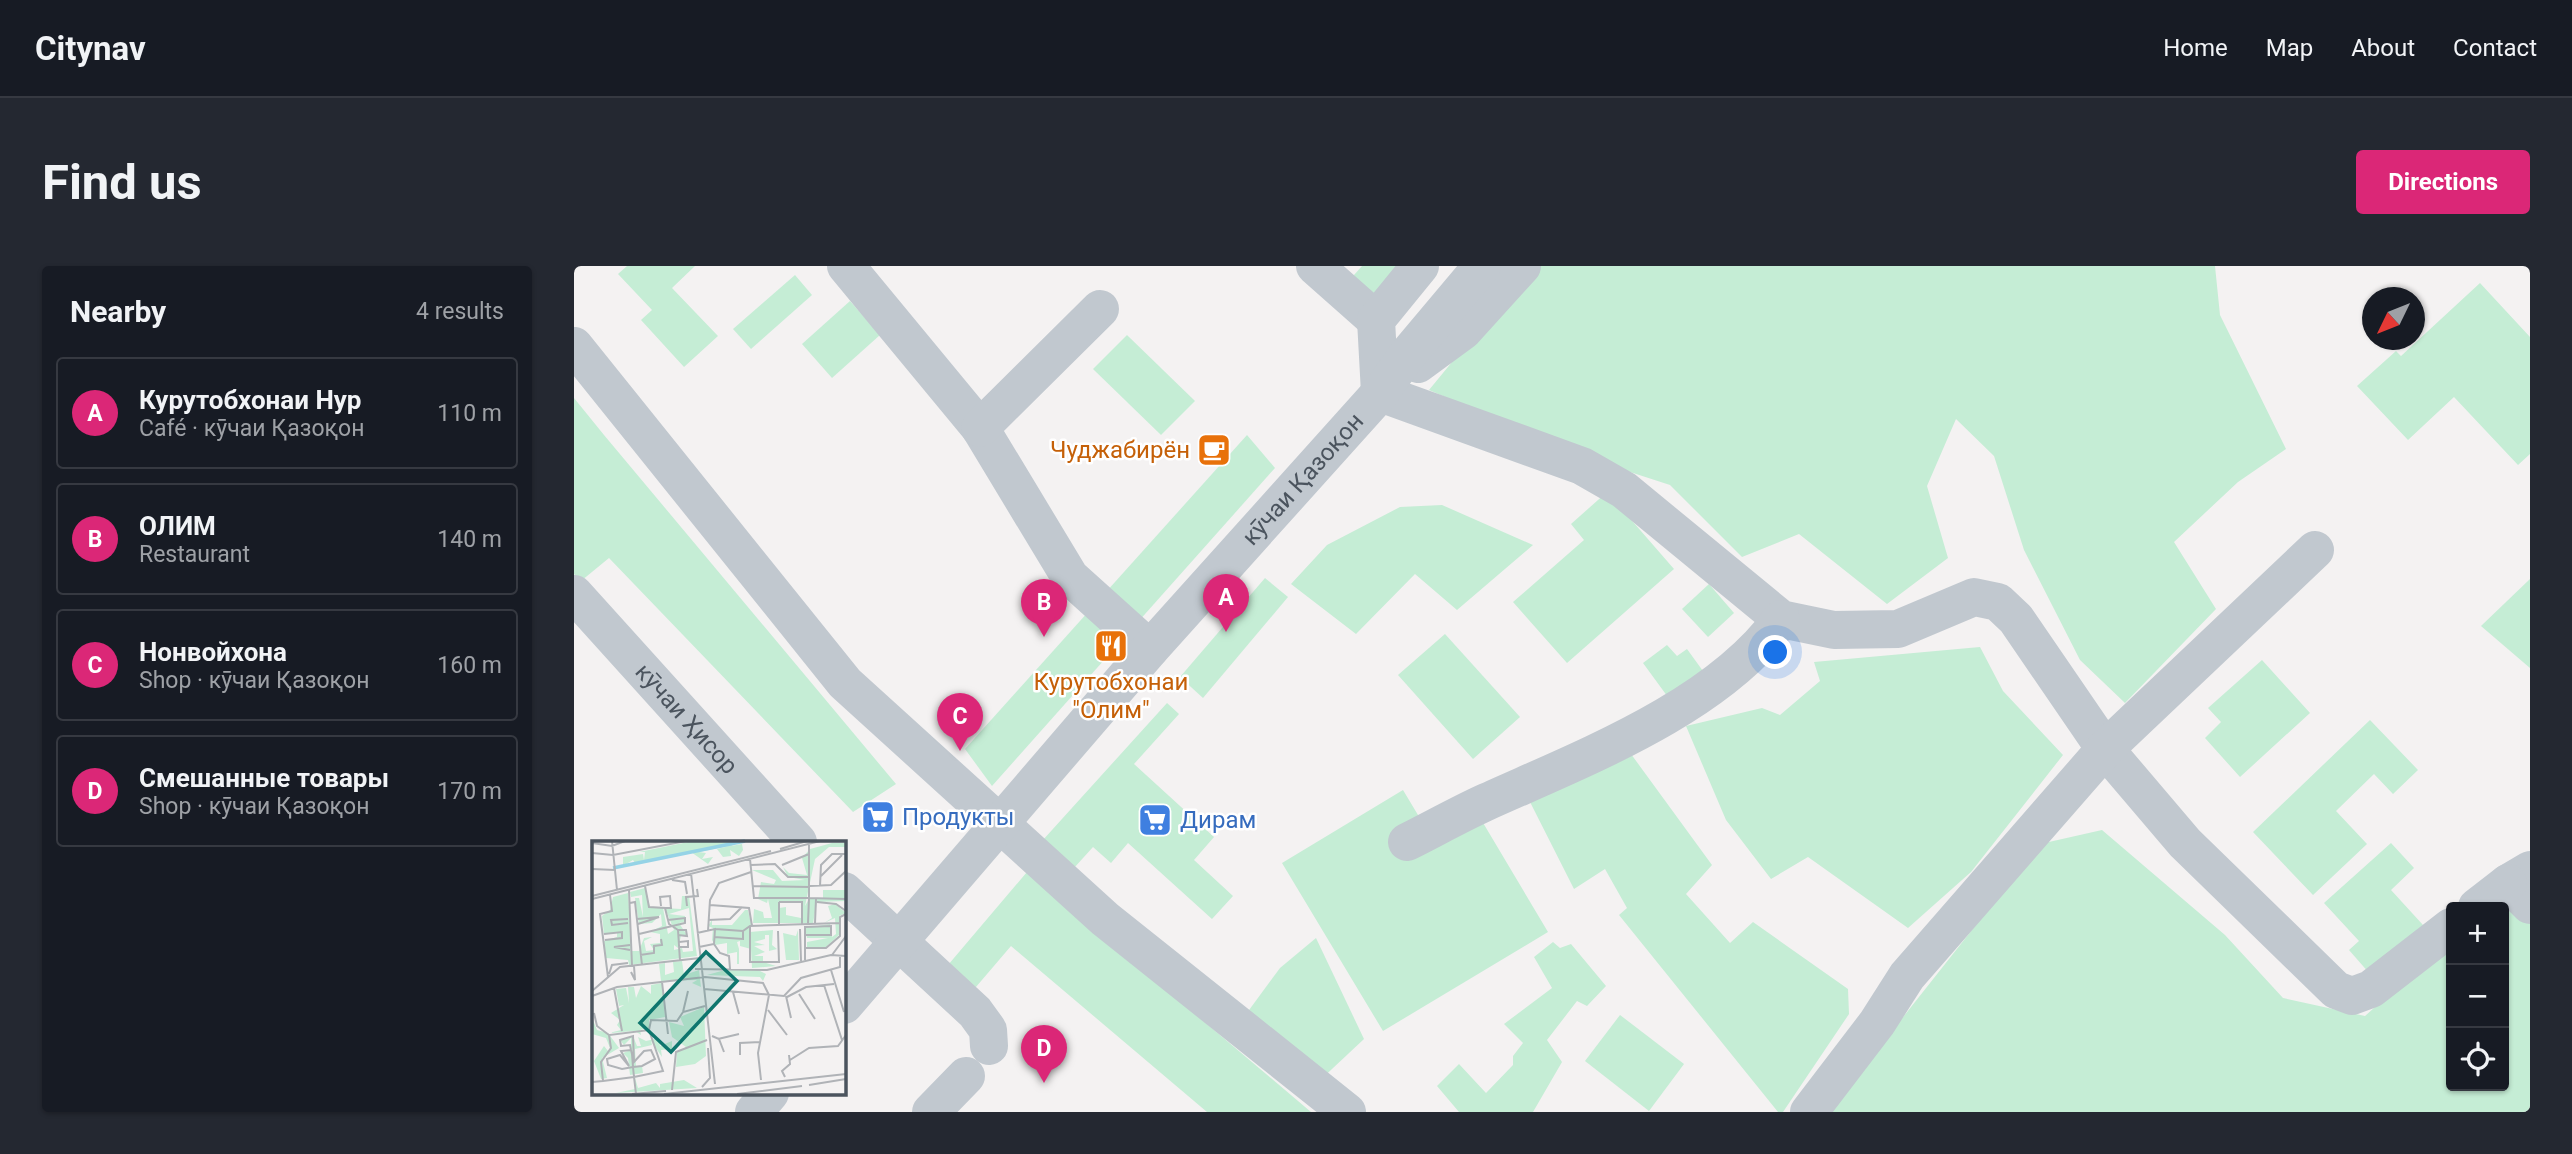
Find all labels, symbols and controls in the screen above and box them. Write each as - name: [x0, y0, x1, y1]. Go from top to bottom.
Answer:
- text: Citynav: [35, 29, 146, 68]
- text: Home: [2163, 34, 2228, 62]
- text: Map: [2266, 34, 2313, 62]
- text: About: [2351, 34, 2415, 62]
- text: Contact: [2453, 34, 2537, 62]
- button: Directions: [2356, 150, 2530, 214]
- text: Find us: [42, 154, 202, 211]
- north arrow: [2362, 287, 2425, 350]
- text: Nearby: [70, 294, 166, 329]
- text: 4 results: [416, 298, 504, 325]
- text: Курутобхонаи Нур: [139, 385, 361, 415]
- text: A: [87, 400, 103, 427]
- text: 110 m: [437, 400, 502, 427]
- street label: кӯчаи Қазоқон: [1236, 407, 1369, 551]
- text: Café · кӯчаи Қазоқон: [139, 415, 365, 442]
- cafe icon: Чуджабирён: [1195, 431, 1233, 469]
- place label: Чуджабирён: [1050, 436, 1190, 464]
- text: ОЛИМ: [139, 511, 216, 541]
- text: B: [88, 526, 102, 553]
- text: 140 m: [437, 526, 502, 553]
- text: Restaurant: [139, 541, 250, 568]
- pin: A: [1203, 574, 1249, 632]
- pin: B: [1021, 579, 1067, 637]
- restaurant icon: Курутобхонаи "Олим": [1092, 627, 1130, 665]
- your location: [1758, 635, 1792, 669]
- text: Нонвойхона: [139, 637, 287, 667]
- text: C: [87, 652, 103, 679]
- text: 160 m: [437, 652, 502, 679]
- street label: кӯчаи Ҳисор: [630, 658, 744, 780]
- text: Shop · кӯчаи Қазоқон: [139, 667, 369, 694]
- place label: Курутобхонаи "Олим": [1034, 668, 1188, 724]
- pin: C: [937, 693, 983, 751]
- text: Смешанные товары: [139, 763, 389, 793]
- text: D: [88, 778, 102, 805]
- text: 170 m: [437, 778, 502, 805]
- text: Shop · кӯчаи Қазоқон: [139, 793, 369, 820]
- supermarket icon: Продукты: [859, 798, 897, 836]
- supermarket icon: Дирам: [1136, 801, 1174, 839]
- place label: Продукты: [902, 803, 1014, 831]
- place label: Дирам: [1180, 806, 1256, 834]
- inset map: [592, 841, 845, 1094]
- map controls: [2446, 902, 2509, 1091]
- button: +: [2446, 902, 2509, 965]
- button: −: [2446, 965, 2509, 1028]
- pin: D: [1021, 1025, 1067, 1083]
- button: locate: [2446, 1028, 2509, 1091]

